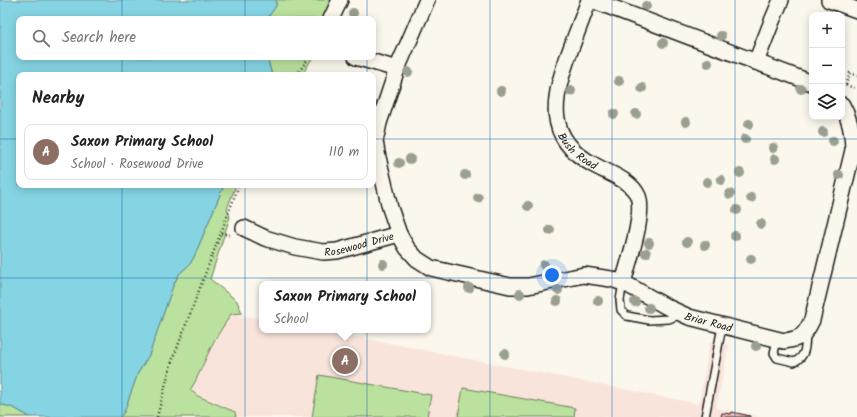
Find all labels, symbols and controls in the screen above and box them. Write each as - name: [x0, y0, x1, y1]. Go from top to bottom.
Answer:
- map controls: [809, 12, 845, 120]
- button: +: [809, 12, 845, 48]
- search box: [16, 16, 376, 60]
- text: Search here: [62, 26, 136, 50]
- icon: search: [30, 27, 52, 49]
- button: −: [809, 48, 845, 84]
- button: layers: [809, 84, 845, 120]
- text: Nearby: [32, 85, 84, 112]
- text: Saxon Primary School: [71, 130, 213, 154]
- street label: Bush Road: [552, 130, 601, 175]
- text: A: [42, 142, 50, 163]
- text: 110 m: [329, 142, 359, 163]
- text: School · Rosewood Drive: [71, 154, 203, 175]
- street label: Rosewood Drive: [324, 228, 396, 262]
- your location: [542, 265, 562, 285]
- popup: [259, 281, 431, 333]
- text: Saxon Primary School: [274, 285, 416, 309]
- street label: Briar Road: [681, 308, 735, 338]
- text: School: [274, 309, 309, 330]
- pin: A: [332, 346, 358, 376]

